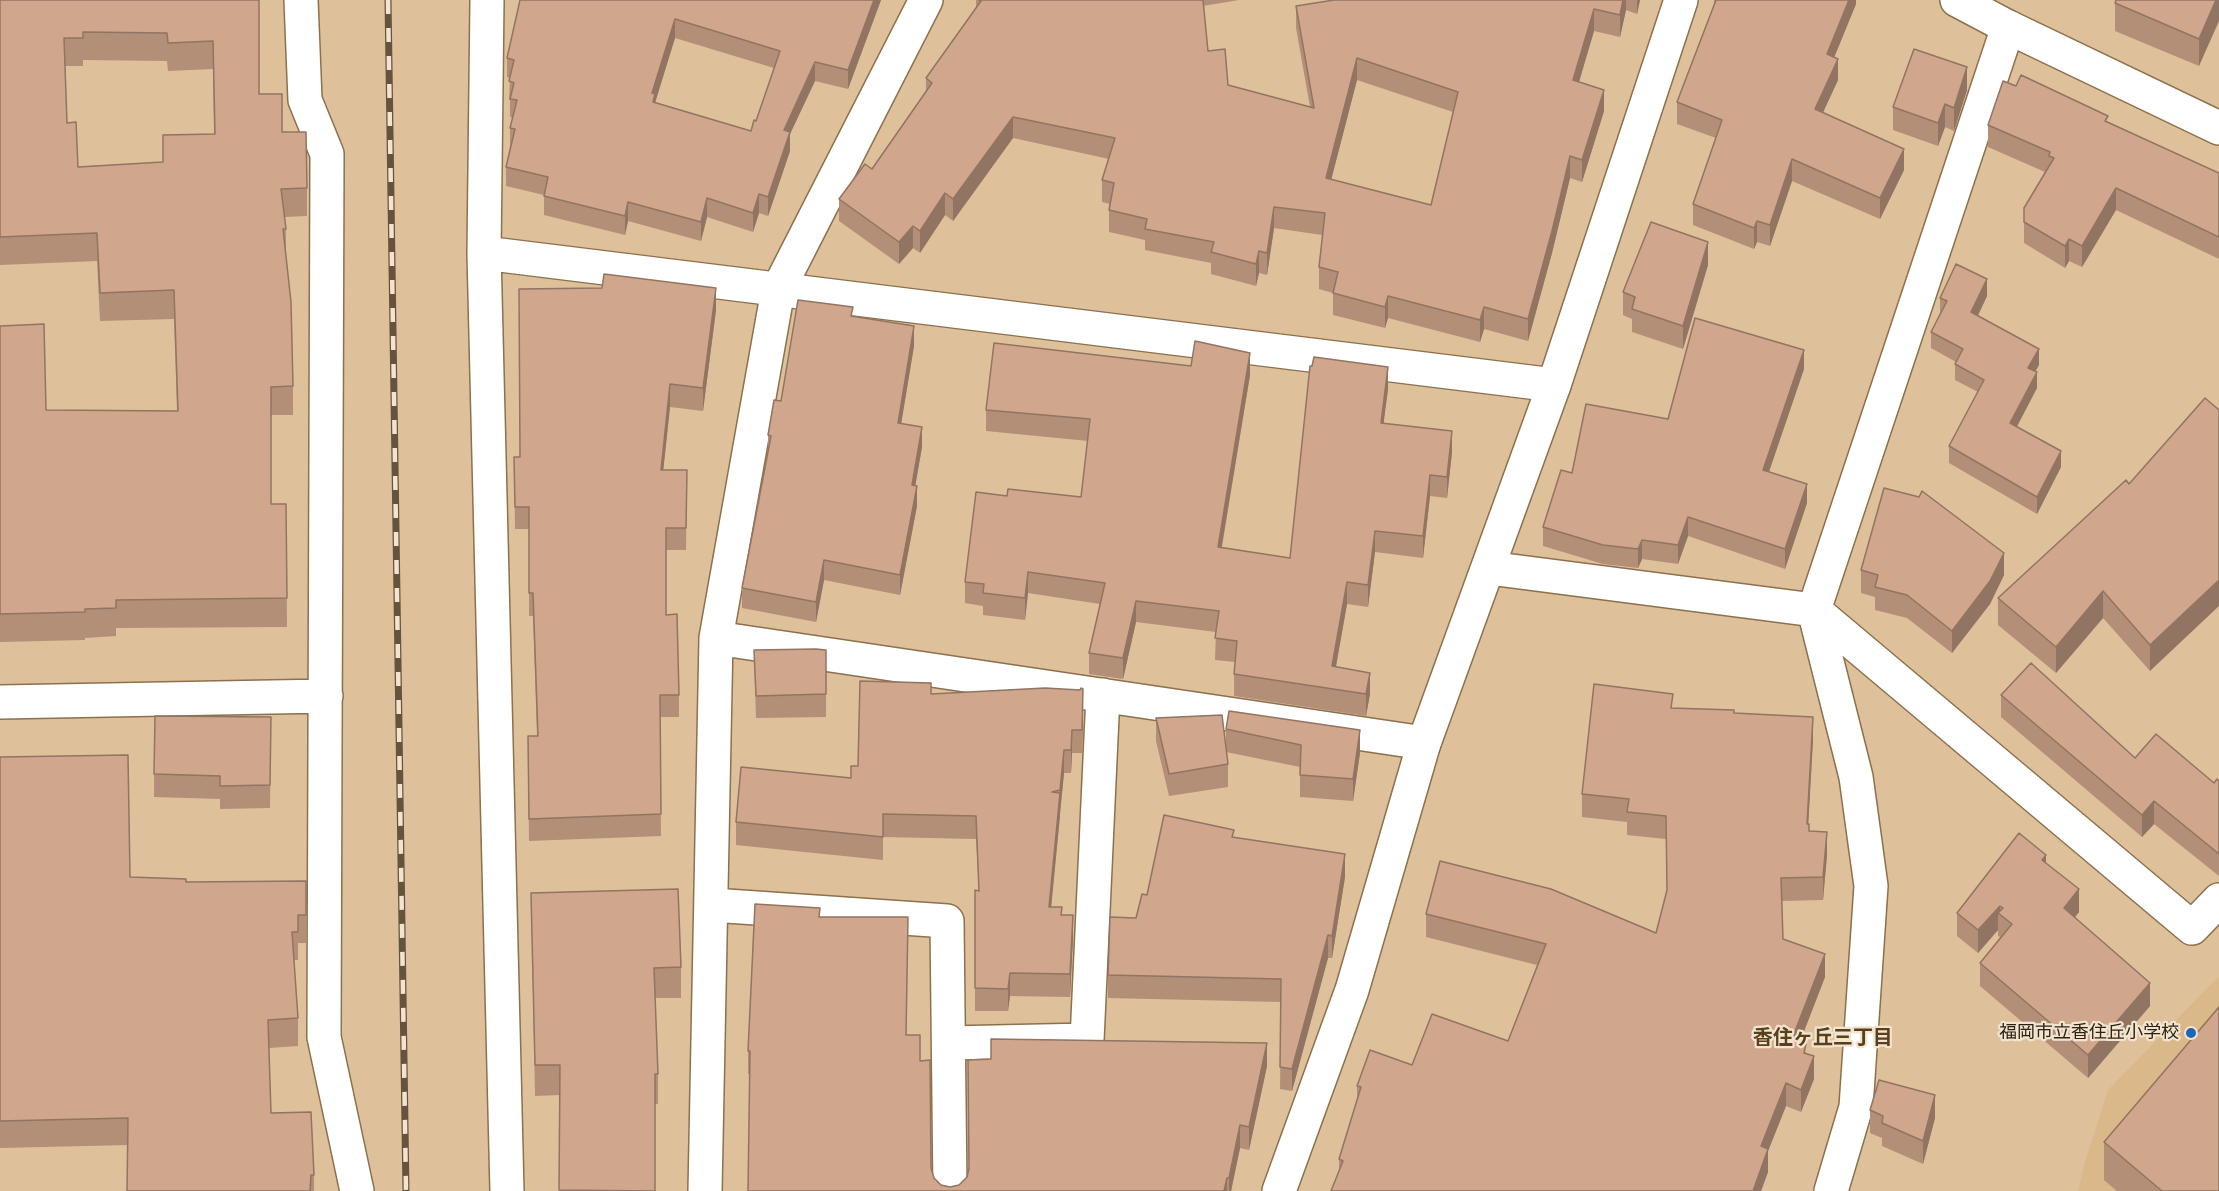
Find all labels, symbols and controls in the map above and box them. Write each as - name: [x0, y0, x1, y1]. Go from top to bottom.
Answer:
- place label: 福岡市立香住丘小学校: [1999, 1022, 2179, 1044]
- district label: 香住ヶ丘三丁目: [1753, 1026, 1893, 1050]
- marker: 福岡市立香住丘小学校: [2184, 1026, 2198, 1040]

